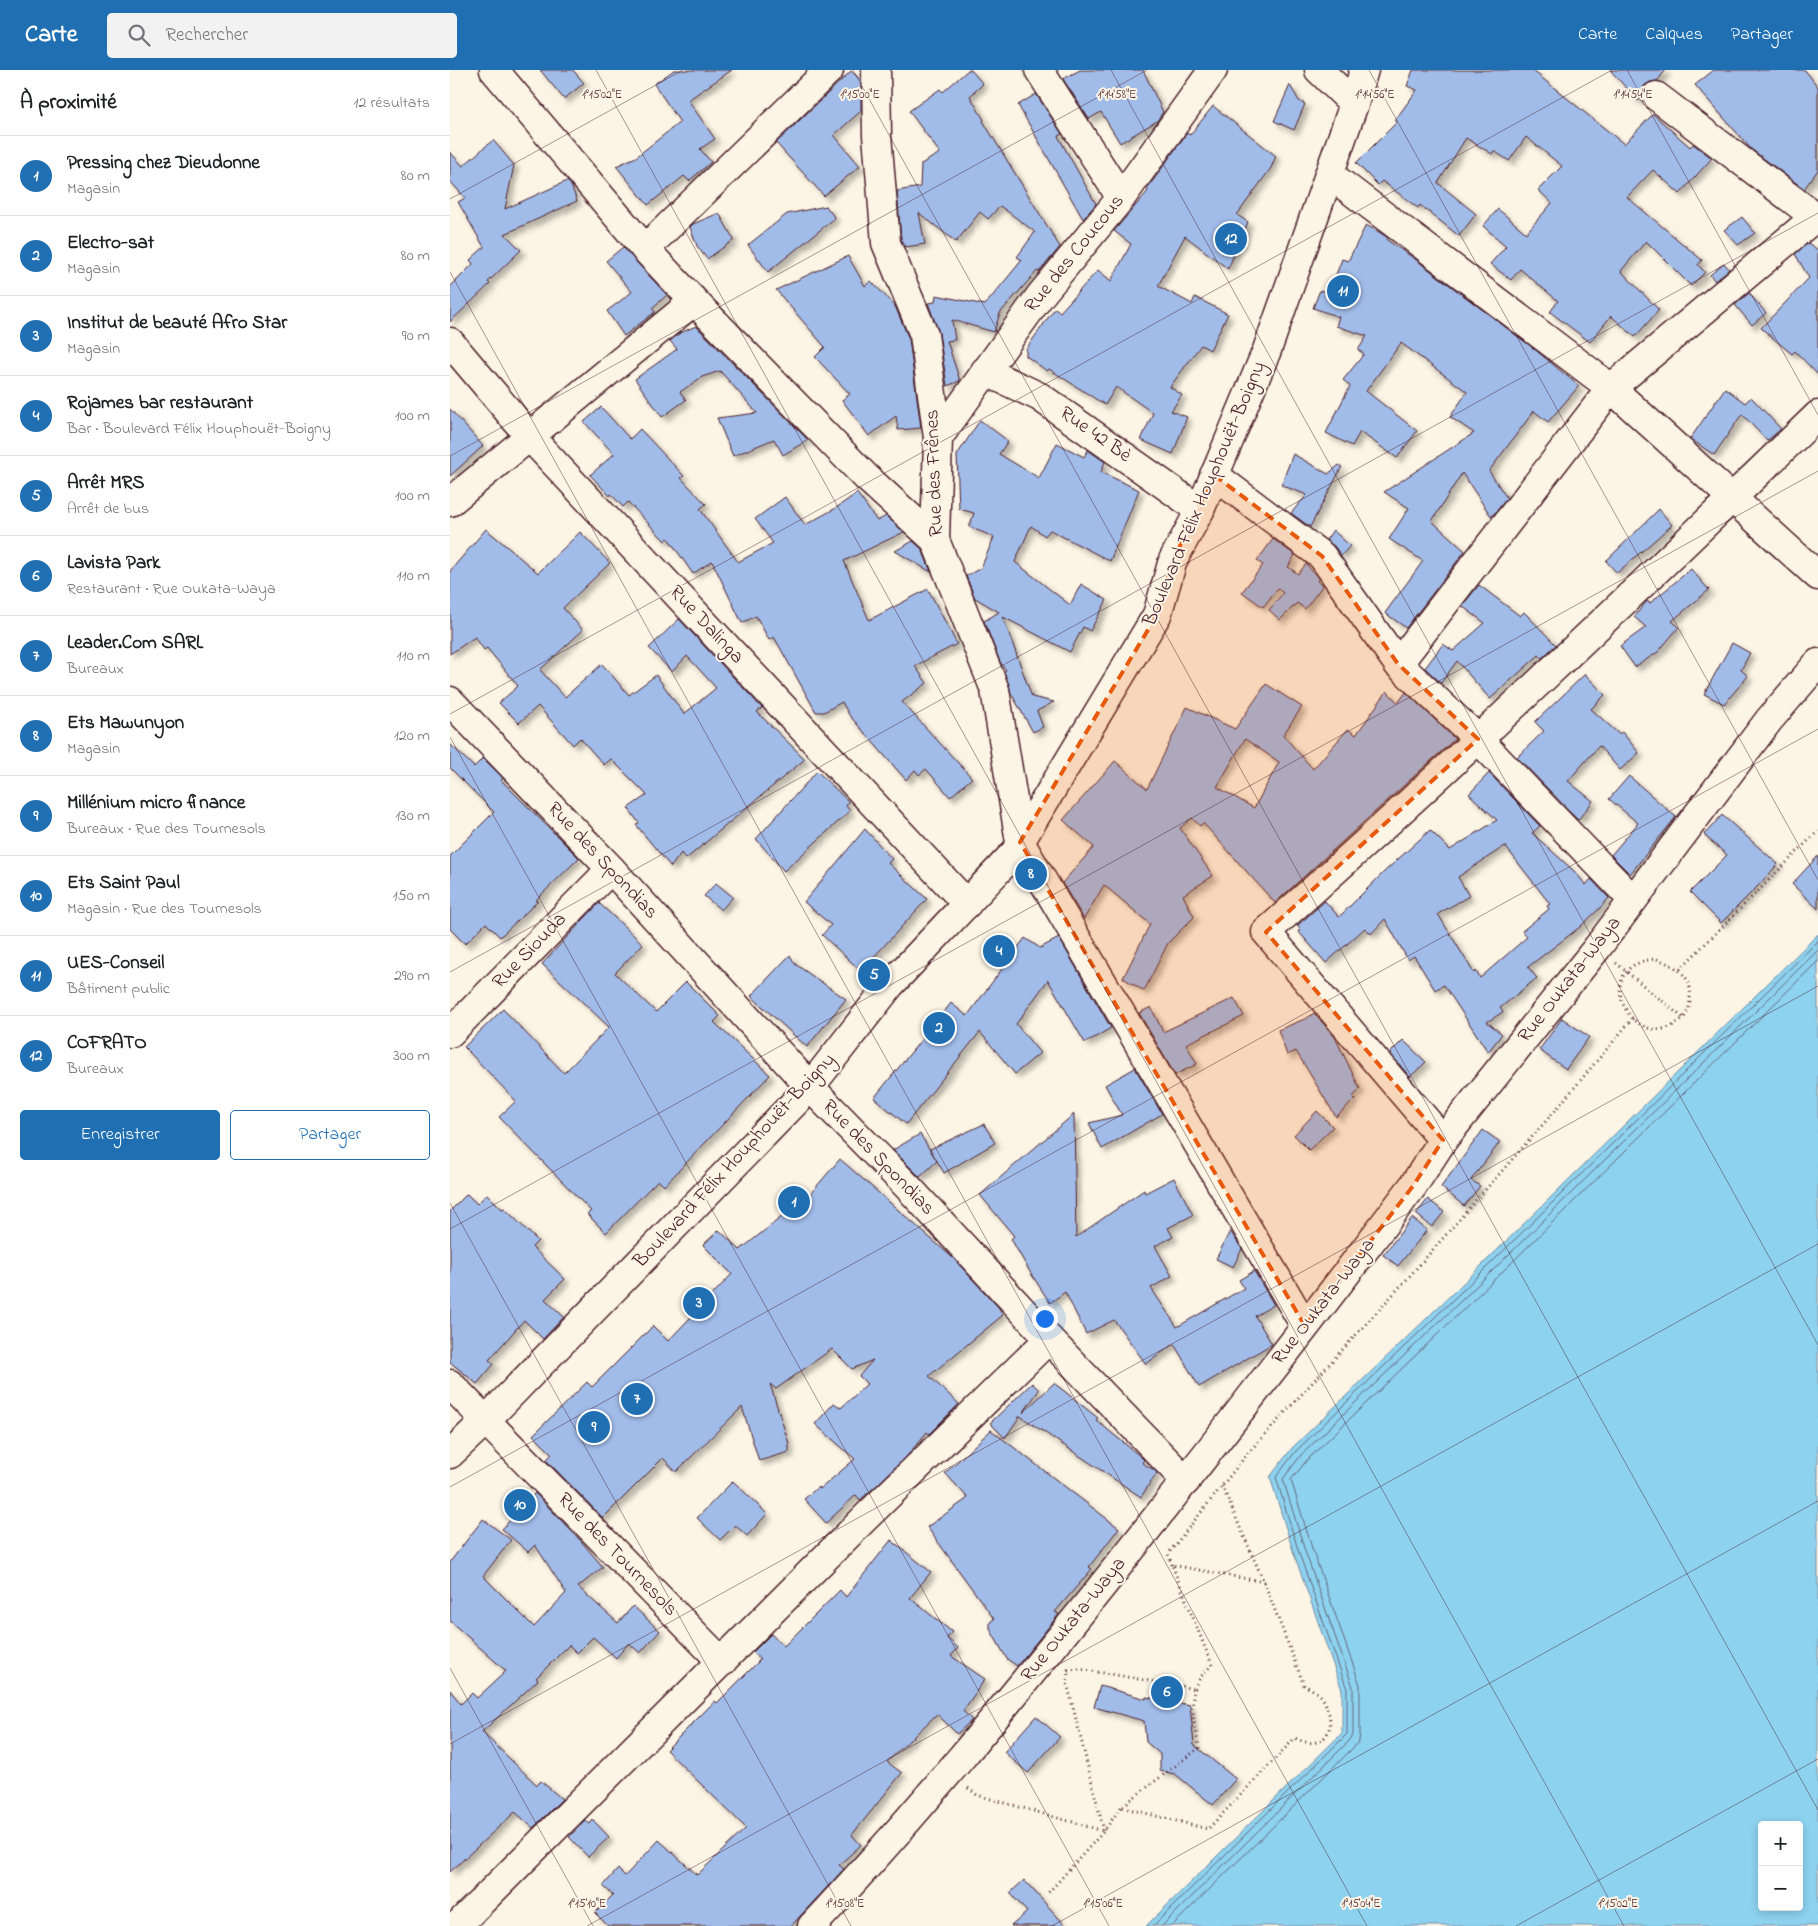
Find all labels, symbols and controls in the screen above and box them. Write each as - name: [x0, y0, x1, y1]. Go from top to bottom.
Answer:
- search box: [107, 13, 457, 58]
- text: Carte: [25, 18, 77, 53]
- icon: search: [125, 21, 153, 49]
- text: Rechercher: [165, 22, 248, 49]
- text: Carte: [1578, 22, 1617, 48]
- text: Calques: [1645, 22, 1703, 48]
- text: Partager: [1731, 22, 1793, 48]
- text: 1°15'02"E: [582, 86, 622, 104]
- text: 1°15'00"E: [840, 86, 880, 104]
- text: 1°14'58"E: [1098, 86, 1136, 104]
- text: 1°14'56"E: [1355, 86, 1395, 104]
- text: 1°14'54"E: [1614, 86, 1652, 104]
- text: À proximité: [20, 88, 117, 118]
- text: 12 résultats: [353, 91, 430, 115]
- text: Pressing chez Dieudonne: [67, 150, 260, 177]
- text: 1: [33, 164, 39, 188]
- text: 80 m: [401, 164, 430, 188]
- text: Magasin: [67, 177, 120, 201]
- street label: Rue des Coucous: [1018, 188, 1132, 320]
- pin: 12: [1215, 220, 1247, 258]
- text: Electro-sat: [67, 230, 154, 257]
- text: 2: [32, 244, 40, 268]
- text: 80 m: [401, 244, 430, 268]
- text: Magasin: [67, 257, 120, 281]
- pin: 11: [1327, 272, 1359, 310]
- text: Institut de beauté Afro Star: [67, 310, 287, 337]
- text: 3: [33, 324, 39, 348]
- text: 90 m: [402, 324, 430, 348]
- text: Magasin: [67, 337, 120, 361]
- street label: Boulevard Félix Houphouët-Boigny: [1136, 357, 1275, 632]
- text: Rojames bar restaurant: [67, 390, 253, 417]
- street label: Rue 42 Bè: [1053, 400, 1137, 470]
- text: 4: [33, 404, 39, 428]
- text: 100 m: [395, 404, 430, 428]
- street label: Rue des Frênes: [918, 409, 952, 537]
- text: Bar · Boulevard Félix Houphouët-Boigny: [67, 417, 331, 441]
- text: Arrêt MRS: [67, 470, 144, 497]
- text: 5: [31, 484, 41, 508]
- text: 100 m: [395, 484, 430, 508]
- text: Arrêt de bus: [67, 497, 149, 521]
- text: Lavista Park: [67, 550, 160, 577]
- text: 6: [32, 564, 40, 588]
- text: 110 m: [396, 564, 430, 588]
- text: Restaurant · Rue Oukata-Waya: [67, 577, 276, 601]
- street label: Rue Dalinga: [661, 579, 750, 672]
- text: Leader.Com SARL: [67, 630, 203, 657]
- text: 7: [33, 644, 39, 668]
- text: 110 m: [396, 644, 430, 668]
- text: Bureaux: [67, 657, 124, 681]
- text: Ets Mawunyon: [67, 710, 184, 737]
- text: 8: [33, 724, 39, 748]
- text: 120 m: [394, 724, 430, 748]
- text: Magasin: [67, 737, 120, 761]
- text: Millénium micro finance: [67, 790, 245, 817]
- street label: Rue des Spondias: [540, 796, 664, 926]
- text: 9: [34, 804, 38, 828]
- text: 130 m: [395, 804, 430, 828]
- text: Bureaux · Rue des Tournesols: [67, 817, 266, 841]
- pin: 8: [1015, 855, 1047, 893]
- text: Ets Saint Paul: [67, 870, 180, 897]
- text: 10: [30, 884, 42, 908]
- text: 150 m: [392, 884, 430, 908]
- text: Magasin · Rue des Tournesols: [67, 897, 262, 921]
- street label: Rue Siouda: [486, 906, 574, 996]
- street label: Rue Oukata-Waya: [1511, 911, 1629, 1049]
- pin: 4: [983, 932, 1015, 970]
- text: UES-Conseil: [67, 950, 164, 977]
- pin: 5: [858, 956, 890, 994]
- text: 11: [31, 964, 41, 988]
- text: 290 m: [394, 964, 430, 988]
- text: Bâtiment public: [67, 977, 170, 1001]
- pin: 2: [923, 1009, 955, 1047]
- text: COFRATO: [67, 1030, 147, 1057]
- text: 12: [29, 1044, 43, 1068]
- text: 300 m: [393, 1044, 430, 1068]
- street label: Boulevard Félix Houphouët-Boigny: [626, 1047, 844, 1277]
- text: Bureaux: [67, 1057, 124, 1081]
- street label: Rue des Spondias: [815, 1093, 941, 1223]
- button: Enregistrer: [20, 1110, 220, 1160]
- button: Partager: [230, 1110, 430, 1160]
- pin: 1: [778, 1183, 810, 1221]
- street label: Rue Oukata-Waya: [1265, 1233, 1383, 1371]
- pin: 3: [683, 1284, 715, 1322]
- your location: [1032, 1306, 1058, 1332]
- pin: 7: [621, 1380, 653, 1418]
- pin: 9: [578, 1408, 610, 1446]
- pin: 10: [504, 1486, 536, 1524]
- street label: Rue des Tournesols: [550, 1486, 684, 1624]
- street label: Rue Oukata-Waya: [1014, 1551, 1134, 1689]
- pin: 6: [1151, 1673, 1183, 1711]
- map controls: [1758, 1821, 1803, 1911]
- button: +: [1758, 1821, 1803, 1866]
- button: −: [1758, 1866, 1803, 1911]
- text: 1°15'10"E: [568, 1895, 606, 1913]
- text: 1°15'08"E: [826, 1895, 864, 1913]
- text: 1°15'06"E: [1083, 1895, 1123, 1913]
- text: 1°15'04"E: [1341, 1895, 1381, 1913]
- text: 1°15'02"E: [1598, 1895, 1638, 1913]

